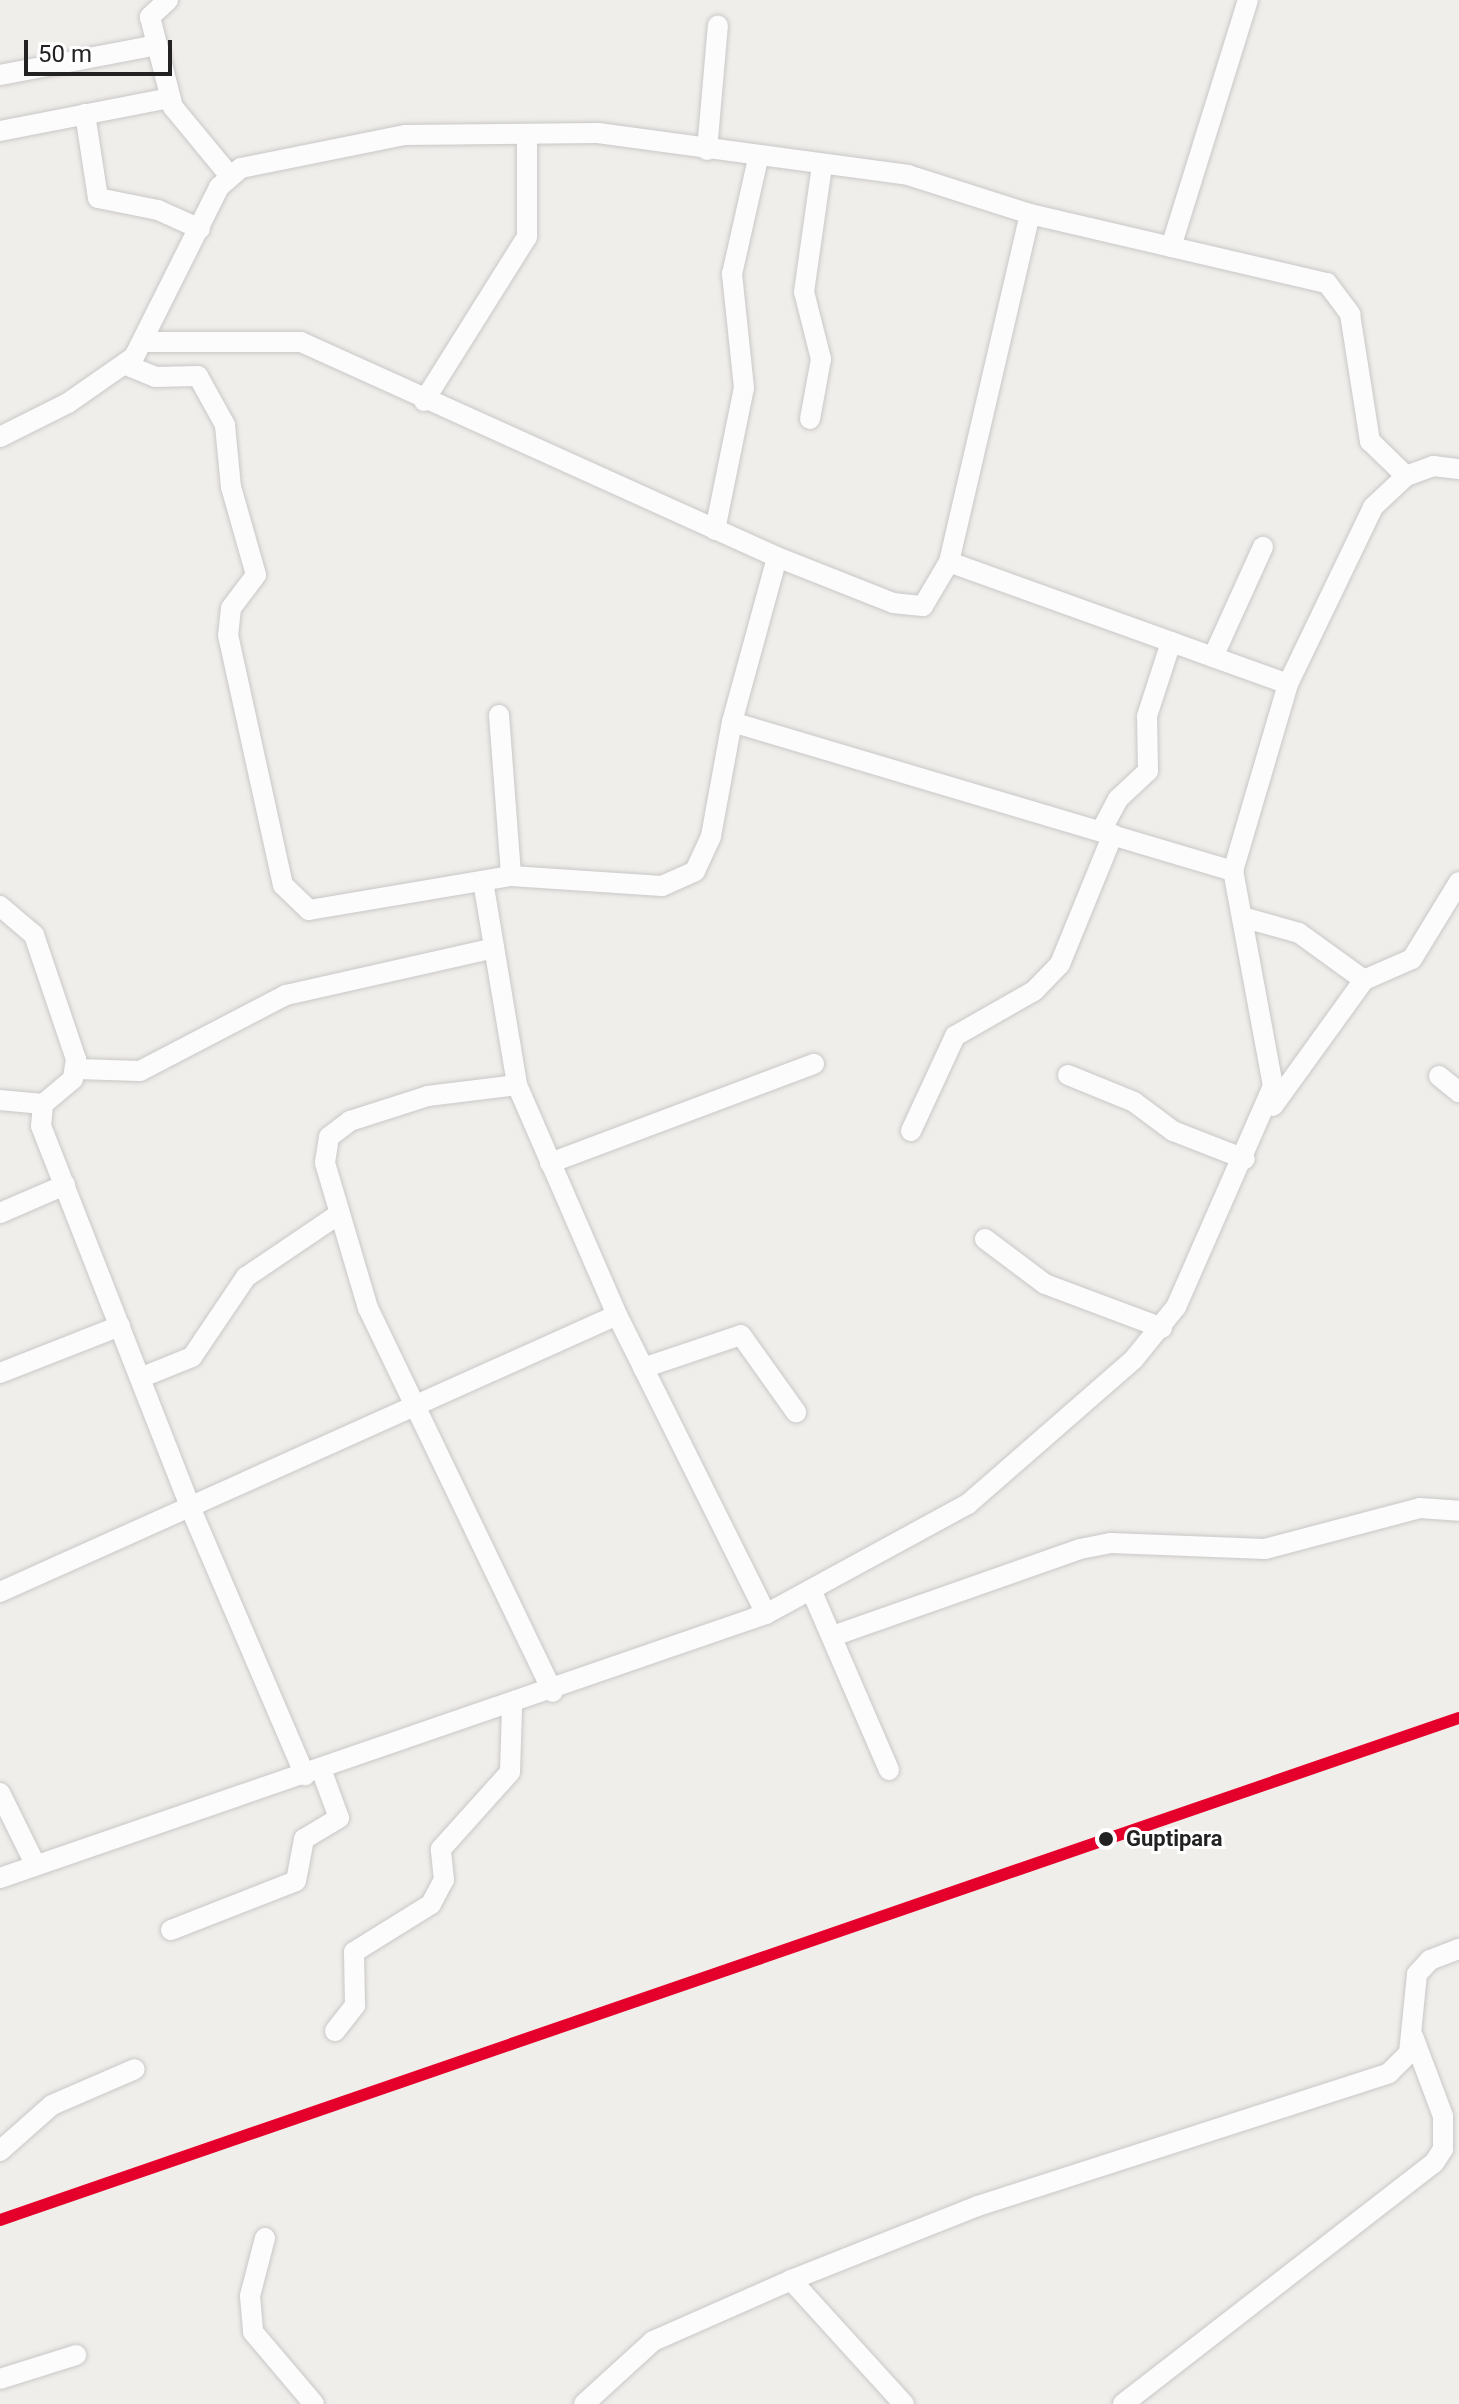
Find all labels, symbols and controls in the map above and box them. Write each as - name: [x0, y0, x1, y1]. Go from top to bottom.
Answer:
- scale bar: [28, 24, 176, 74]
- text: 50 m: [38, 40, 92, 68]
- marker: Guptipara: [1093, 1826, 1119, 1852]
- place label: Guptipara: [1126, 1826, 1223, 1852]

